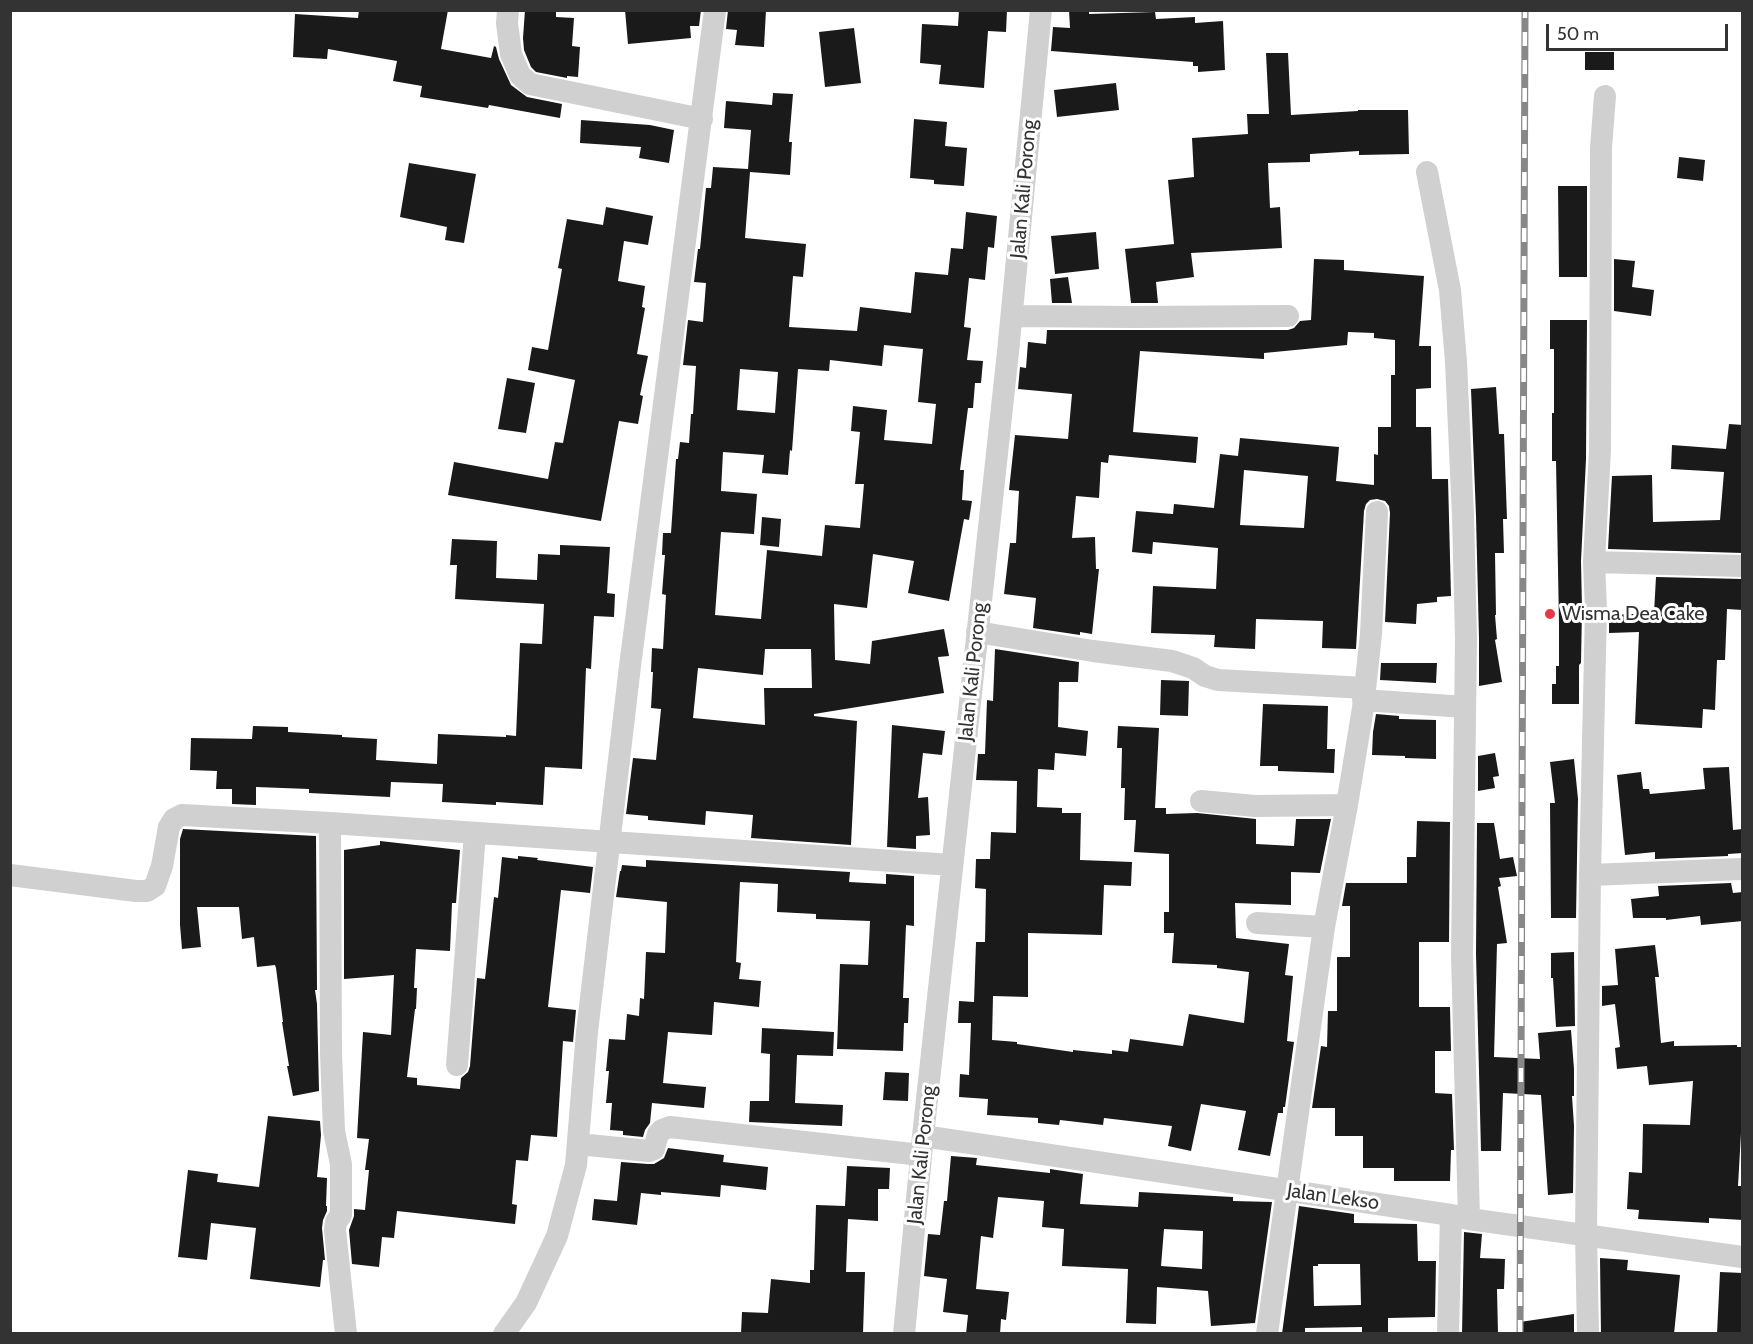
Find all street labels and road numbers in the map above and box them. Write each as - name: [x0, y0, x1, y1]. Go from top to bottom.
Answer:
- street label: Jalan Kali Porong: [1006, 119, 1042, 259]
- street label: Jalan Kali Porong: [954, 601, 992, 743]
- street label: Jalan Kali Porong: [903, 1084, 941, 1226]
- street label: Jalan Lekso: [1285, 1179, 1381, 1215]

